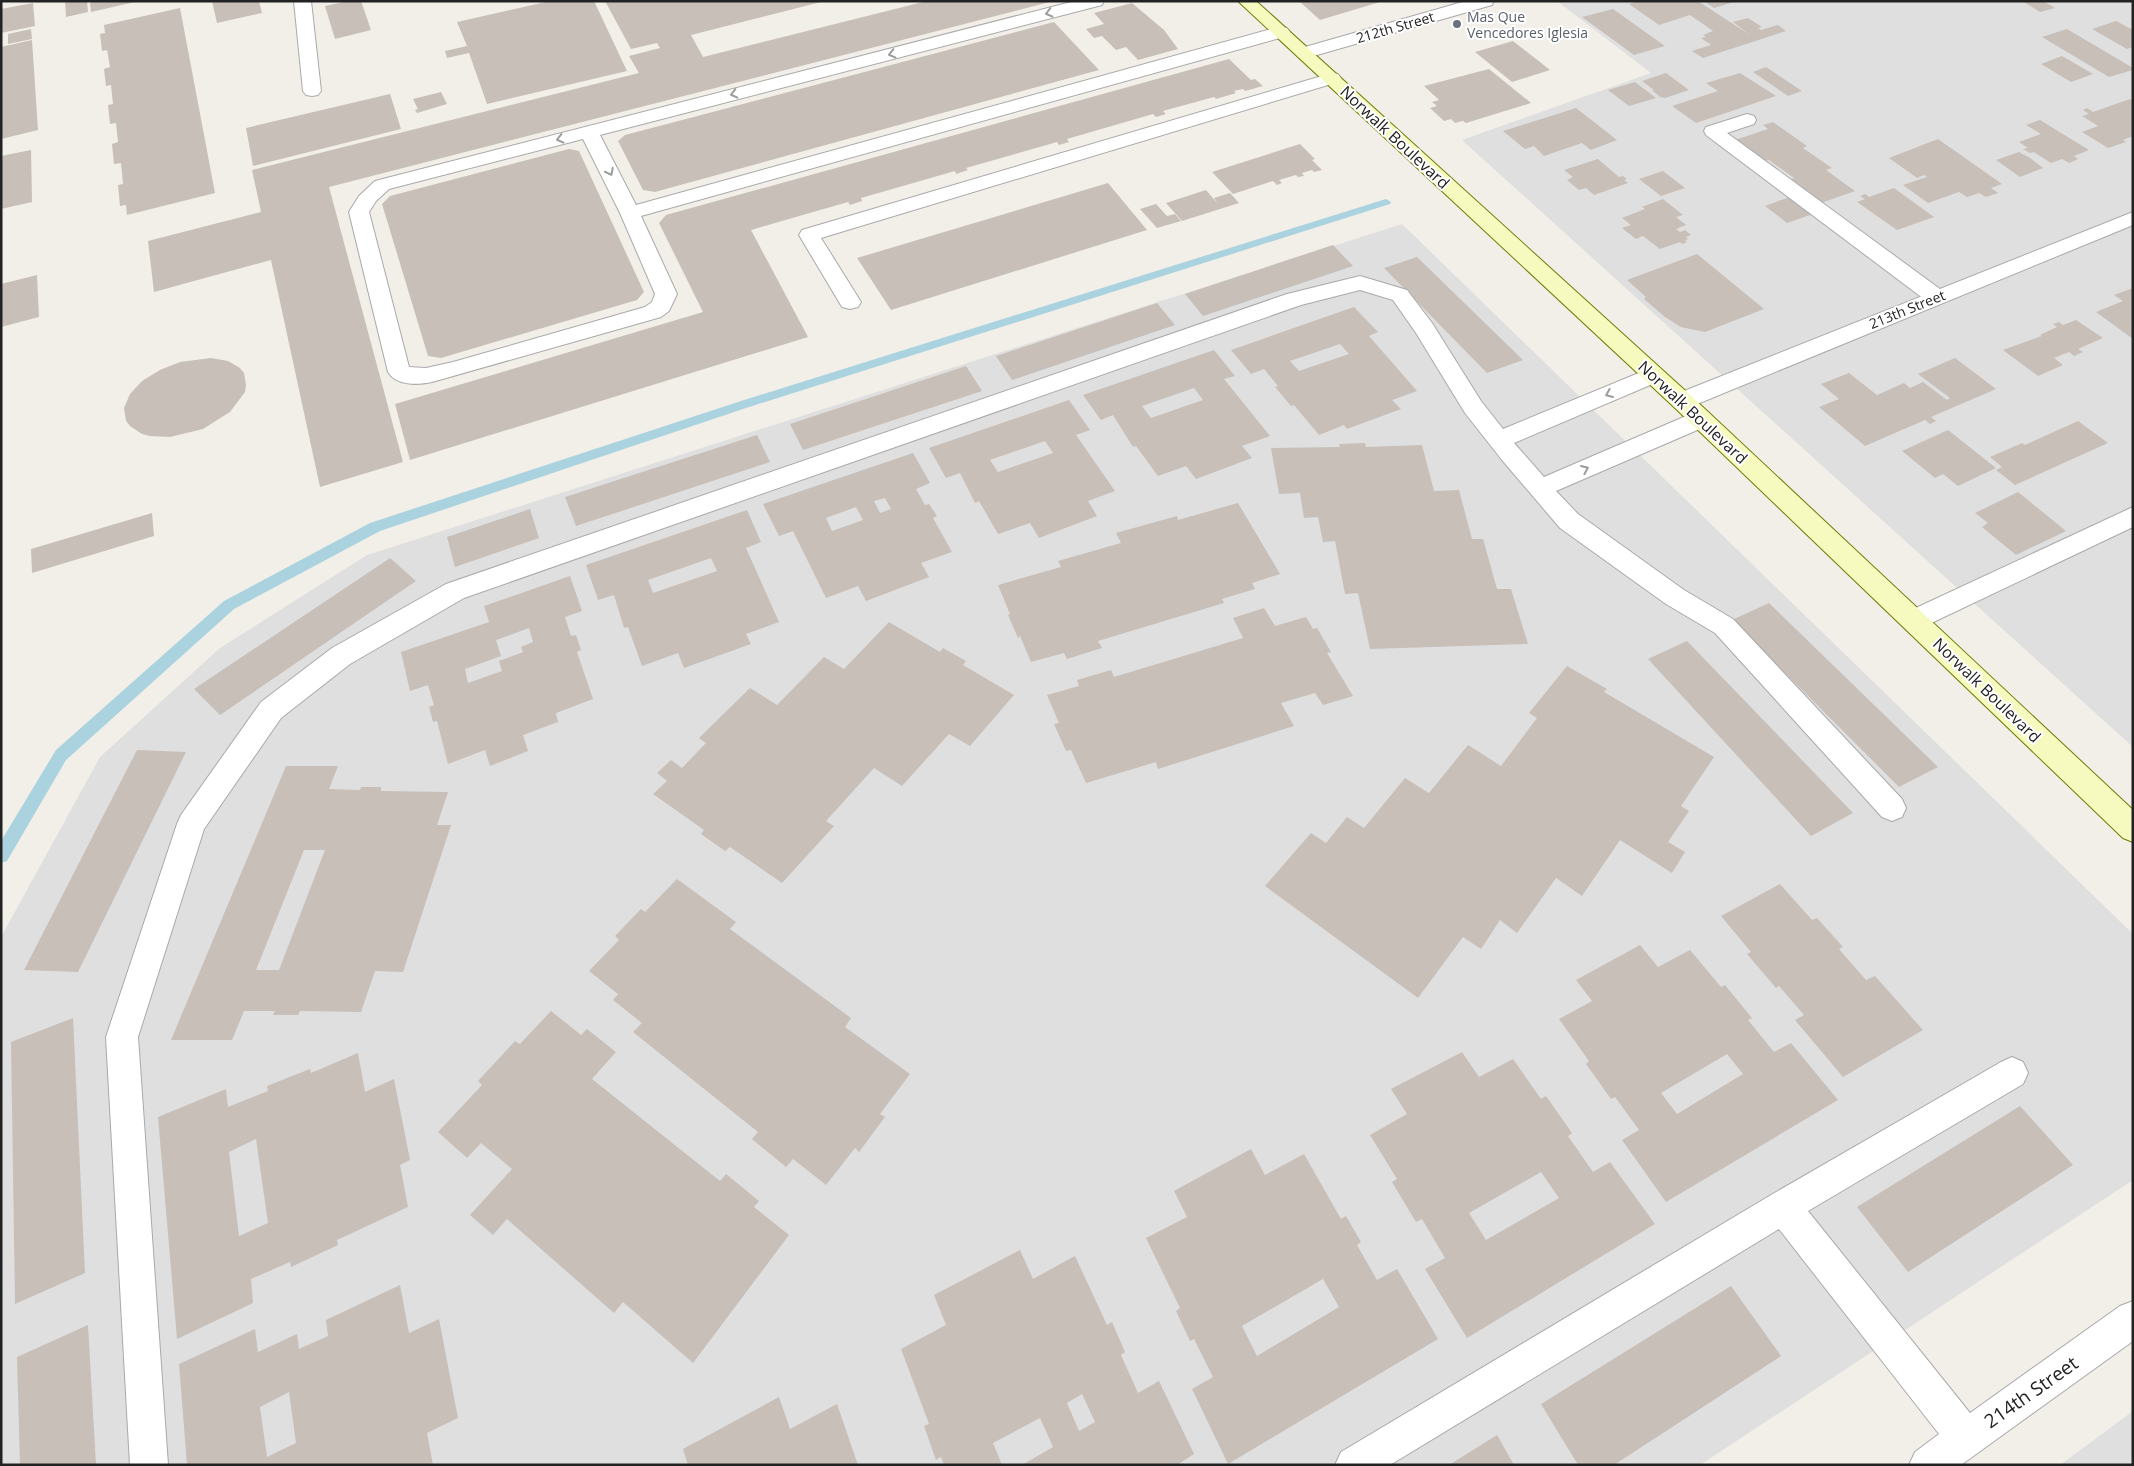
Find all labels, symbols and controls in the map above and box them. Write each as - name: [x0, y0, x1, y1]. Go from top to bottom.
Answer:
- one-way arrow: [1045, 7, 1054, 18]
- street label: 212th Street: [1354, 7, 1436, 47]
- place label: Mas Que Vencedores Iglesia: [1467, 7, 1588, 42]
- marker: Mas Que Vencedores Iglesia: [1451, 18, 1463, 30]
- one-way arrow: [887, 48, 896, 59]
- street label: Norwalk Boulevard: [1336, 80, 1454, 194]
- one-way arrow: [730, 88, 739, 99]
- one-way arrow: [556, 133, 565, 144]
- one-way arrow: [604, 167, 614, 176]
- street label: 213th Street: [1866, 285, 1948, 333]
- street label: Norwalk Boulevard: [1634, 355, 1752, 469]
- one-way arrow: [1605, 387, 1614, 398]
- one-way arrow: [1580, 464, 1589, 475]
- street label: Norwalk Boulevard: [1928, 633, 2046, 747]
- street label: 214th Street: [1979, 1350, 2083, 1434]

